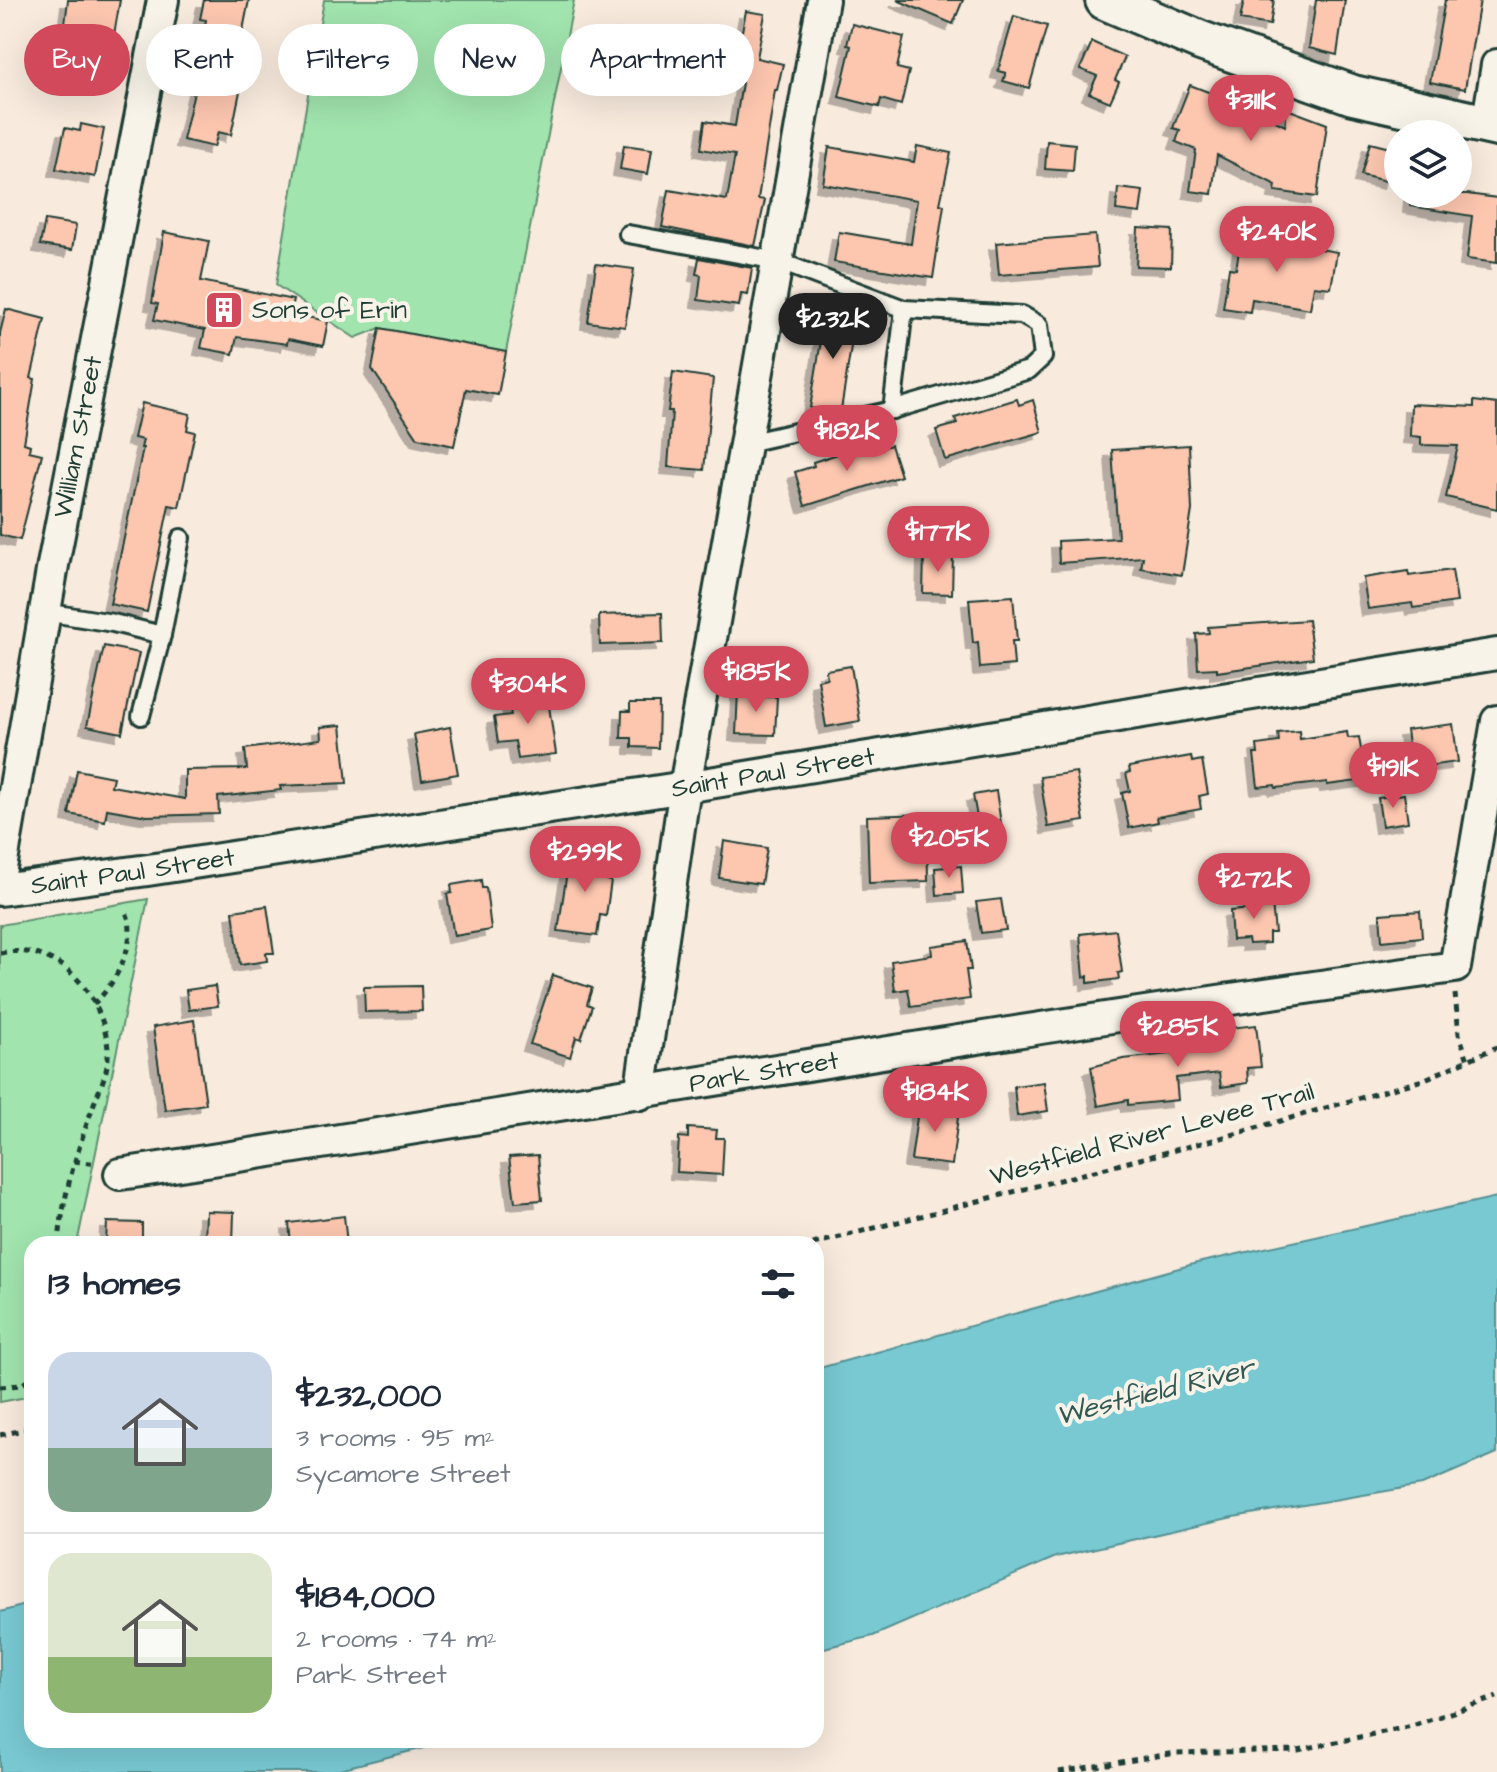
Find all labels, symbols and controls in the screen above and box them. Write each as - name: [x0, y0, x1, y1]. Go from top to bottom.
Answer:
- chip: Buy: [24, 24, 130, 96]
- chip: Rent: [146, 24, 262, 96]
- chip: Filters: [278, 24, 418, 96]
- chip: New: [434, 24, 545, 96]
- chip: Apartment: [561, 24, 754, 96]
- pin: $311K: [1195, 75, 1307, 143]
- text: $311K: [1226, 83, 1276, 119]
- map controls: [1384, 120, 1472, 208]
- button: layers: [1384, 120, 1472, 208]
- pin: $240K: [1221, 206, 1333, 274]
- text: $240K: [1237, 214, 1317, 250]
- building icon: Sons of Erin: [203, 289, 245, 331]
- place label: Sons of Erin: [252, 292, 407, 328]
- pin: $232K: [777, 293, 889, 361]
- text: $232K: [796, 301, 870, 337]
- street label: William Street: [45, 352, 111, 521]
- pin: $182K: [791, 405, 903, 473]
- text: $182K: [814, 413, 880, 449]
- pin: $177K: [882, 506, 994, 574]
- text: $177K: [905, 514, 971, 550]
- pin: $185K: [700, 646, 812, 714]
- text: $185K: [722, 654, 790, 690]
- pin: $304K: [472, 658, 584, 726]
- text: $304K: [489, 666, 567, 702]
- street label: Saint Paul Street: [669, 738, 878, 807]
- pin: $191K: [1337, 742, 1449, 810]
- text: $191K: [1367, 750, 1419, 786]
- pin: $205K: [893, 812, 1005, 880]
- text: $205K: [909, 820, 989, 856]
- pin: $299K: [529, 826, 641, 894]
- text: $299K: [548, 834, 622, 870]
- street label: Saint Paul Street: [28, 839, 238, 904]
- pin: $272K: [1198, 853, 1310, 921]
- text: $272K: [1216, 861, 1292, 897]
- pin: $285K: [1122, 1001, 1234, 1069]
- text: $285K: [1138, 1009, 1218, 1045]
- street label: Park Street: [687, 1042, 842, 1102]
- pin: $184K: [879, 1066, 991, 1134]
- street label: Westfield River Levee Trail: [986, 1073, 1318, 1195]
- text: $184K: [901, 1074, 969, 1110]
- text: 13 homes: [48, 1260, 181, 1308]
- icon: filters: [756, 1262, 800, 1306]
- water label: Westfield River: [1052, 1348, 1260, 1435]
- text: $232,000: [296, 1372, 442, 1420]
- icon: home: [112, 1384, 208, 1480]
- text: 3 rooms · 95 m²: [296, 1420, 495, 1456]
- text: Sycamore Street: [296, 1456, 511, 1492]
- text: $184,000: [296, 1573, 435, 1621]
- icon: home: [112, 1585, 208, 1681]
- text: 2 rooms · 74 m²: [296, 1621, 497, 1657]
- text: Park Street: [296, 1657, 447, 1693]

